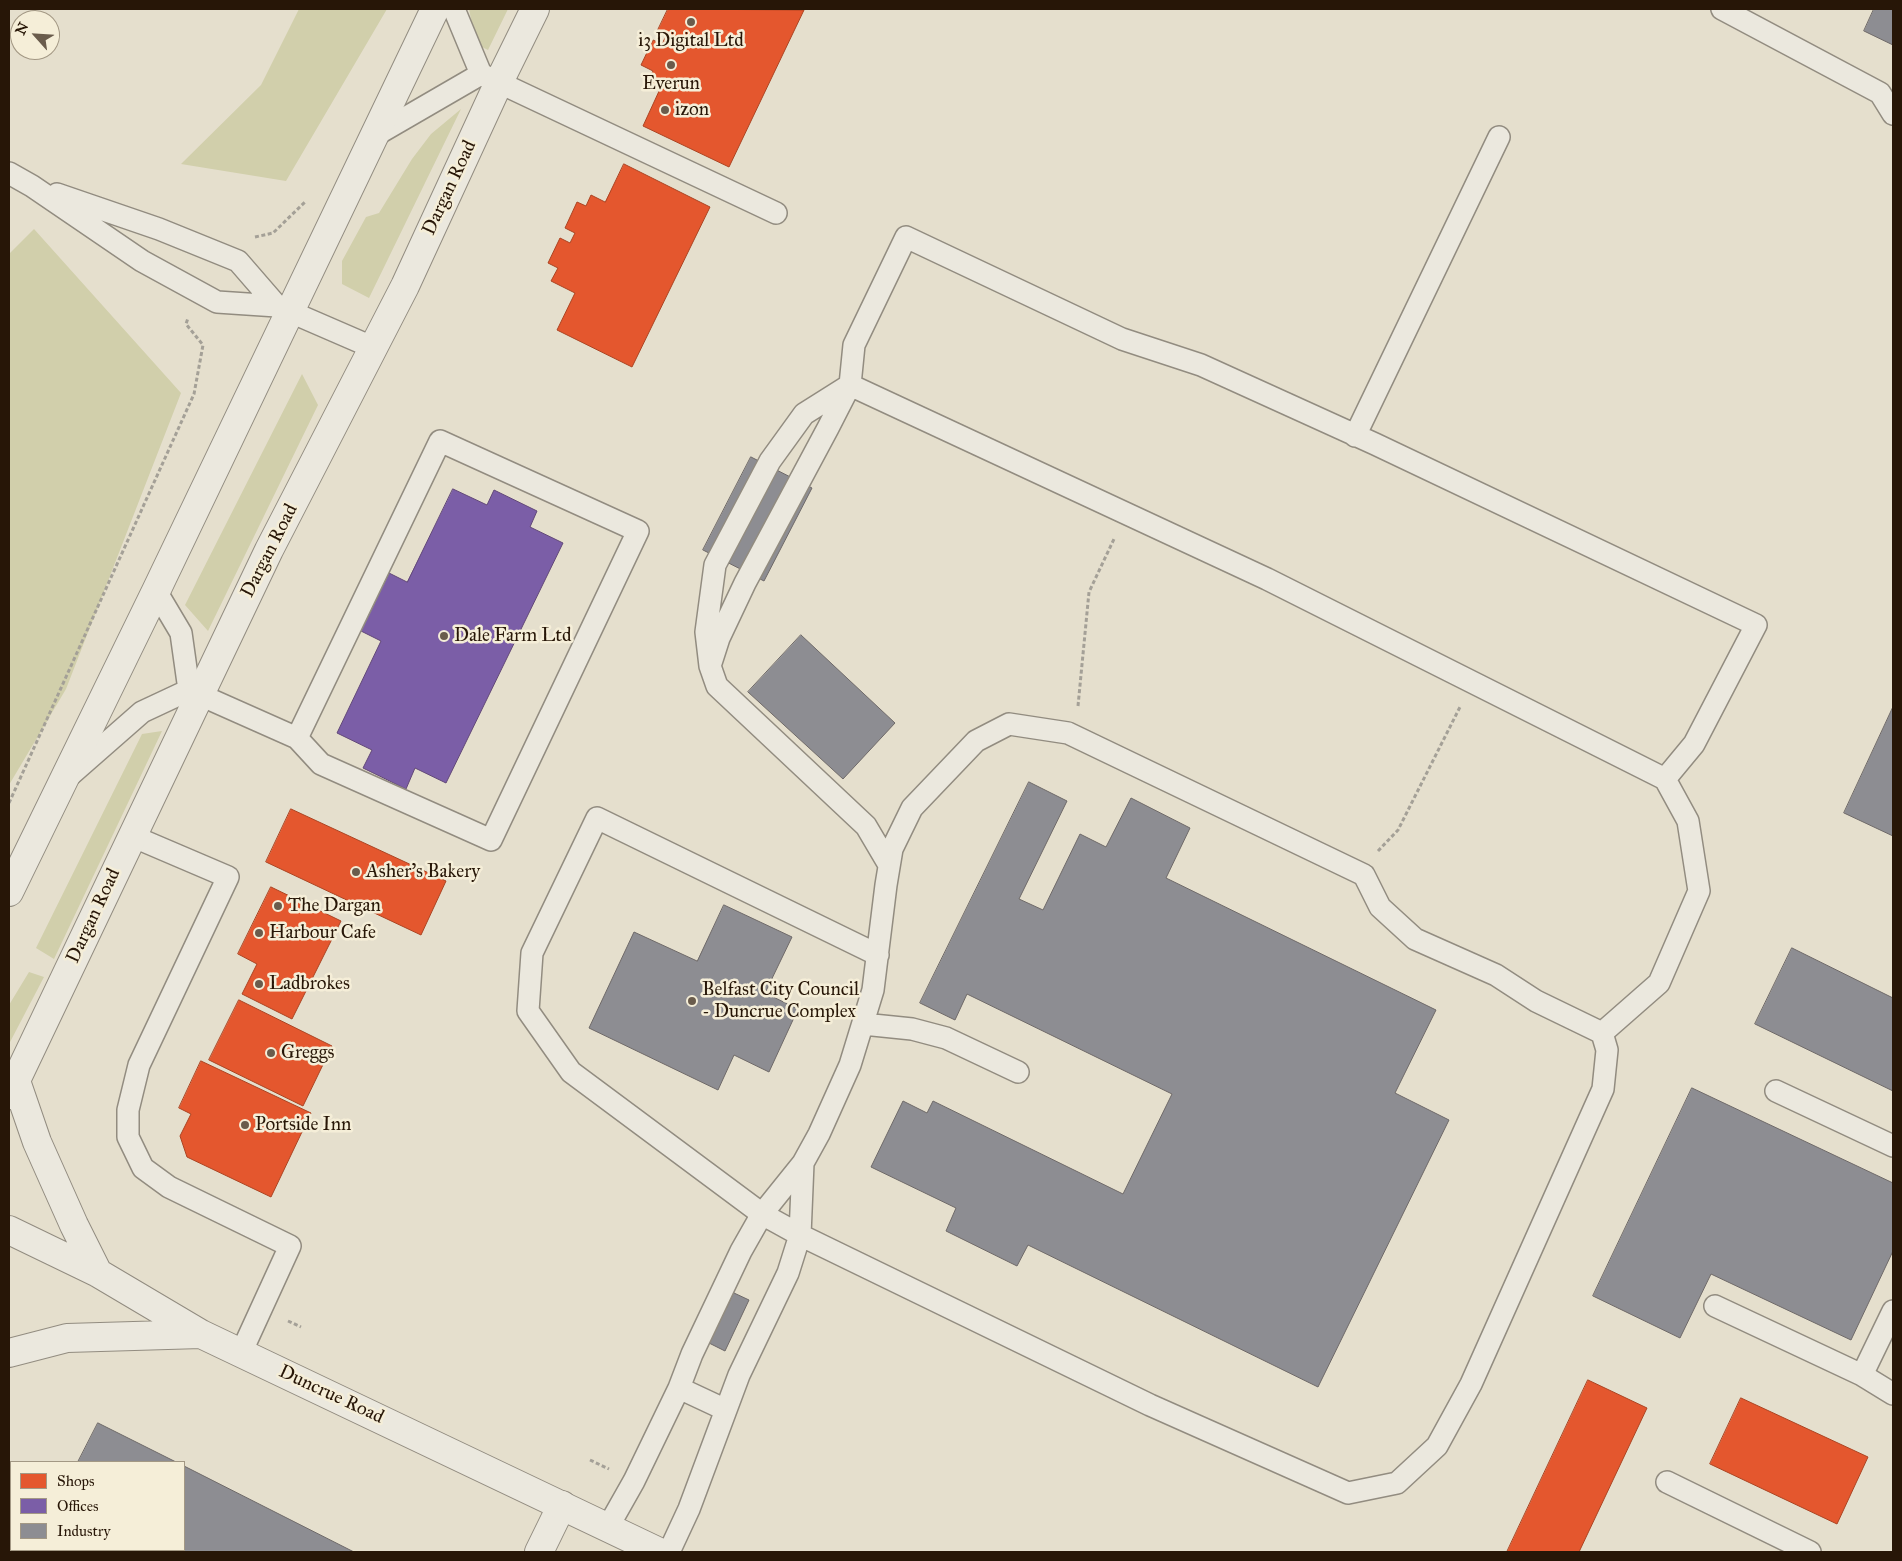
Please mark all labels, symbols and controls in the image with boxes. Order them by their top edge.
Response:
north arrow [10,10,60,60]
marker: i3 Digital Ltd [685,16,697,28]
text: N [12,20,32,38]
place label: i3 Digital Ltd [638,30,744,52]
marker: Everun [665,59,677,71]
place label: Everun [642,73,700,95]
place label: izon [675,99,709,121]
marker: izon [659,104,671,116]
street label: Dargan Road [418,137,482,239]
street label: Dargan Road [237,500,303,602]
place label: Dale Farm Ltd [454,625,572,647]
marker: Dale Farm Ltd [438,630,450,642]
place label: Asher's Bakery [366,861,480,883]
street label: Dargan Road [62,865,126,967]
marker: Asher's Bakery [350,866,362,878]
place label: The Dargan [288,895,381,917]
marker: The Dargan [272,900,284,912]
place label: Harbour Cafe [269,922,376,944]
marker: Harbour Cafe [253,927,265,939]
place label: Ladbrokes [269,973,350,995]
marker: Ladbrokes [253,978,265,990]
place label: Belfast City Council - Duncrue Complex [702,979,859,1023]
marker: Belfast City Council - Duncrue Complex [686,995,698,1007]
place label: Greggs [281,1042,334,1064]
marker: Greggs [265,1047,277,1059]
place label: Portside Inn [255,1114,351,1136]
marker: Portside Inn [239,1119,251,1131]
street label: Duncrue Road [275,1361,387,1429]
legend [10,1461,185,1551]
text: Shops [57,1472,95,1490]
text: Offices [57,1497,98,1515]
text: Industry [57,1522,111,1540]

